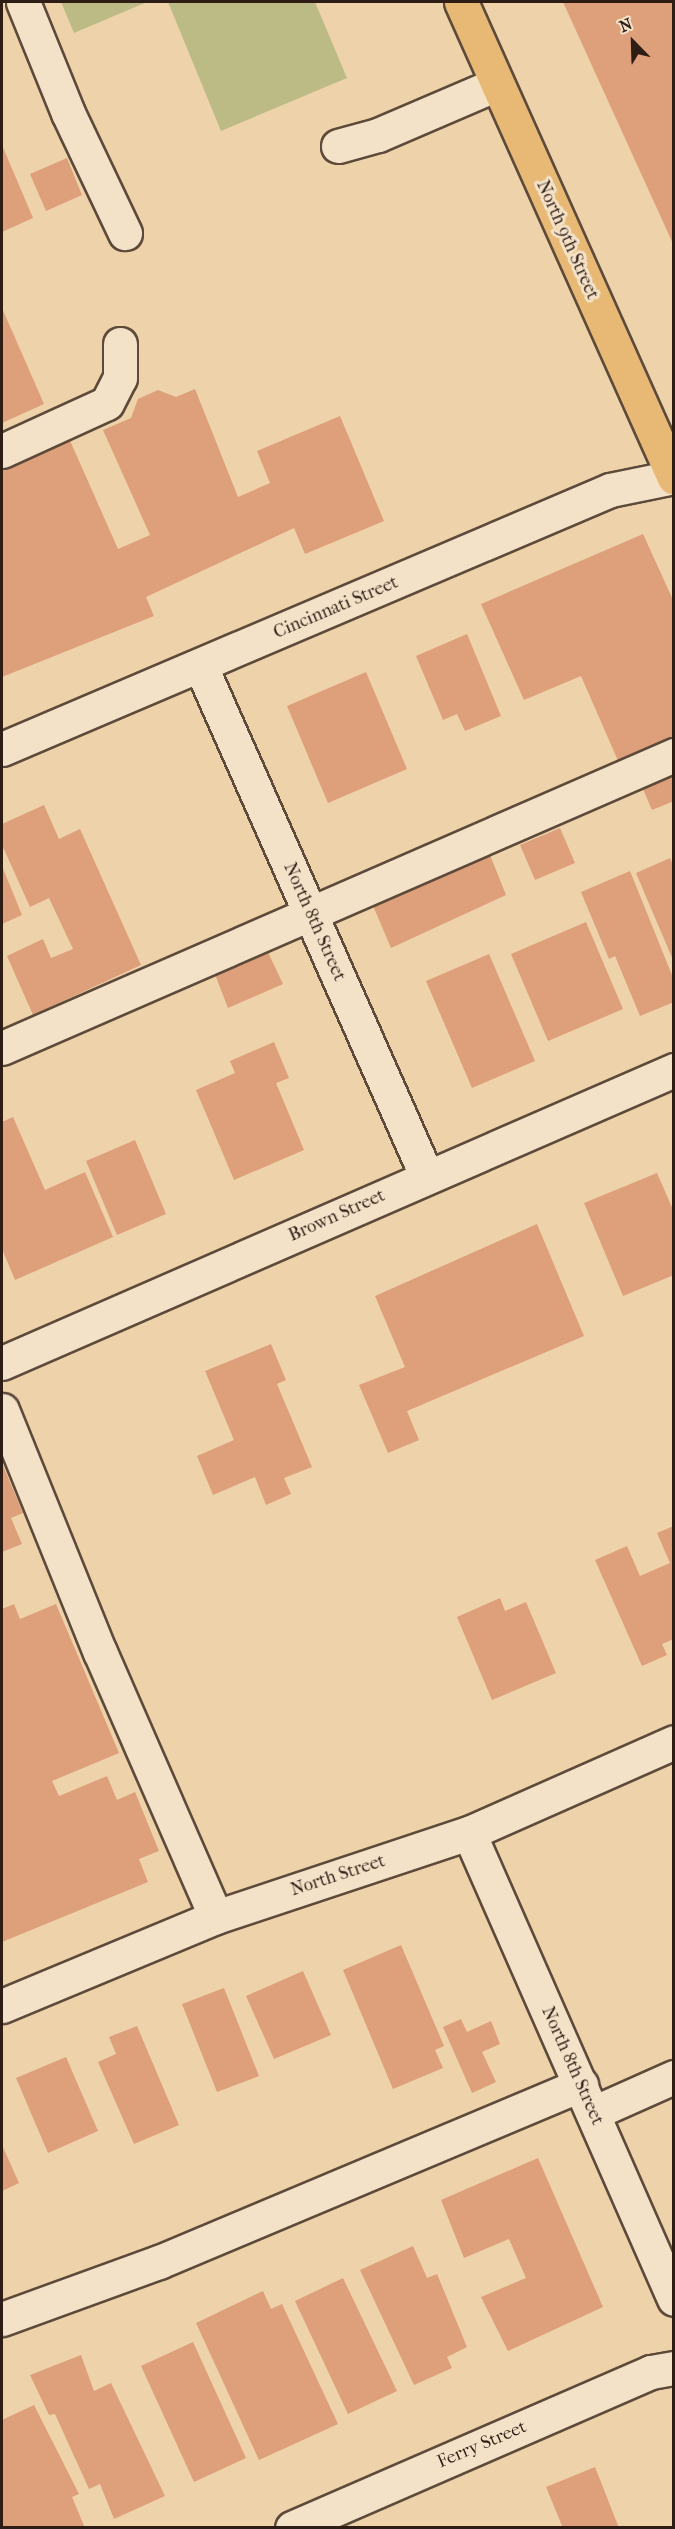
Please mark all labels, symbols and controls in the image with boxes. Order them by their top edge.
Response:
north arrow [603,12,663,72]
text: N [616,14,635,36]
street label: North 9th Street [531,177,603,303]
street label: Cincinnati Street [270,572,402,644]
street label: North 8th Street [278,859,350,985]
street label: Brown Street [285,1185,389,1247]
street label: North Street [288,1851,388,1901]
street label: North 8th Street [536,2003,608,2129]
street label: Ferry Street [434,2417,530,2473]

